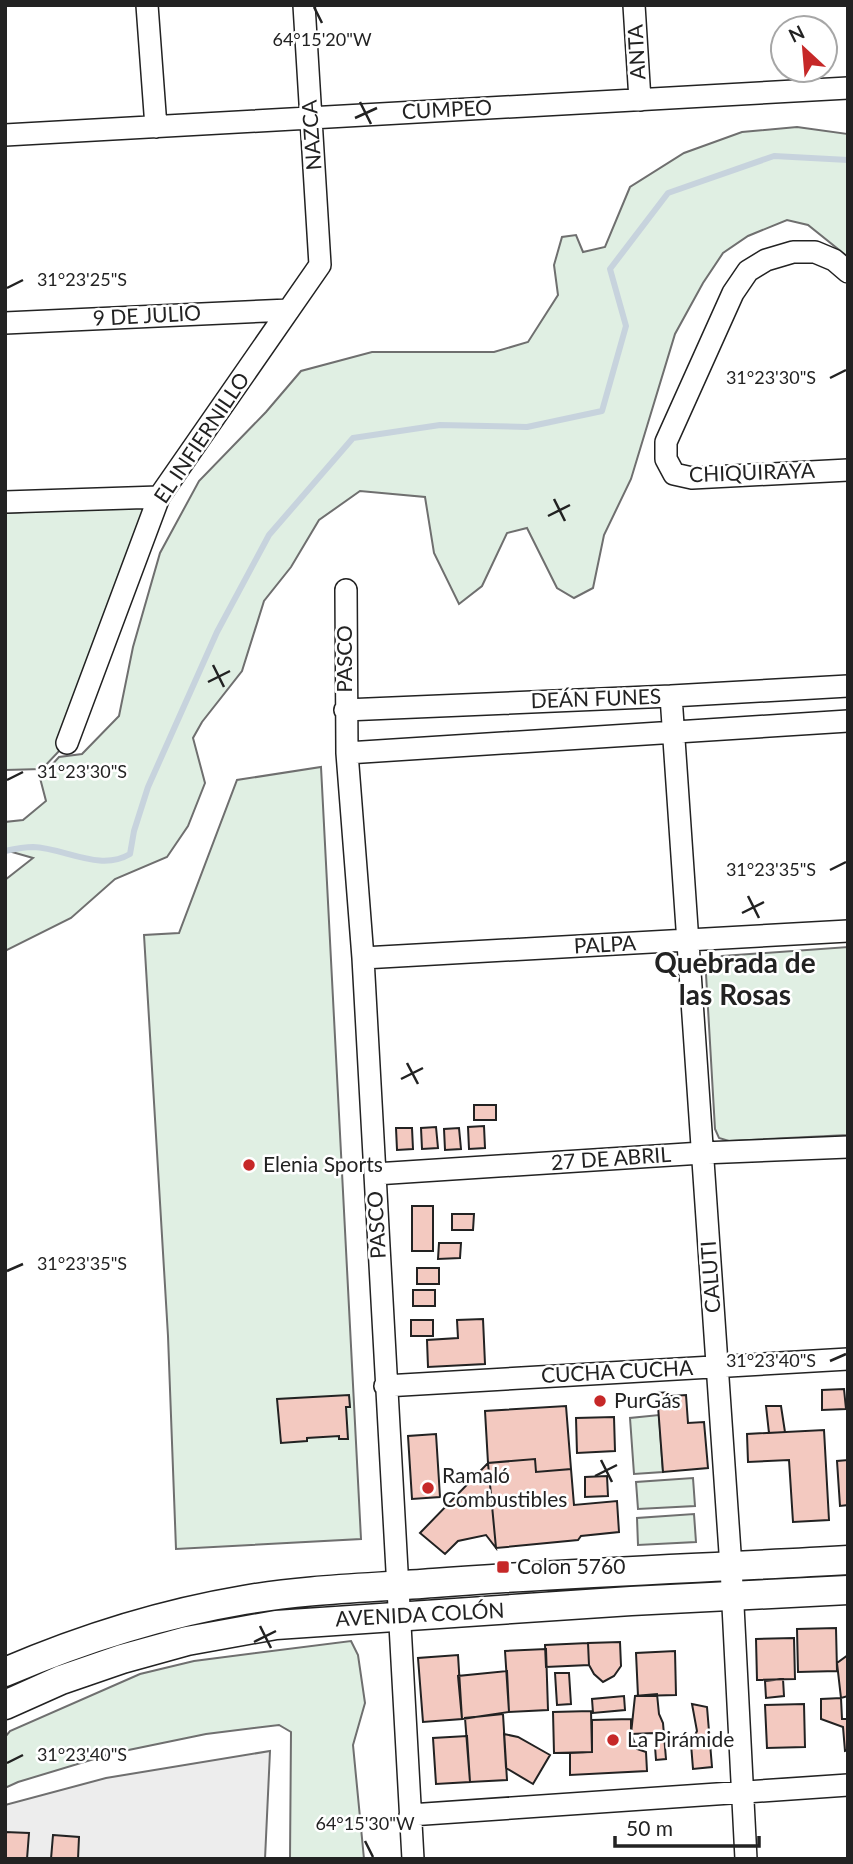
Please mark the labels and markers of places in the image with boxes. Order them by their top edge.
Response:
place label: Elenia Sports [263,1151,383,1176]
marker: Elenia Sports [241,1157,257,1173]
place label: PurGás [614,1387,681,1412]
marker: PurGás [592,1393,608,1409]
place label: Ramaló Combustibles [442,1462,567,1511]
marker: Ramaló Combustibles [420,1480,436,1496]
place label: Colon 5760 [517,1553,625,1578]
marker: Colon 5760 [495,1559,511,1575]
place label: La Pirámide [627,1726,734,1751]
marker: La Pirámide [605,1732,621,1748]

